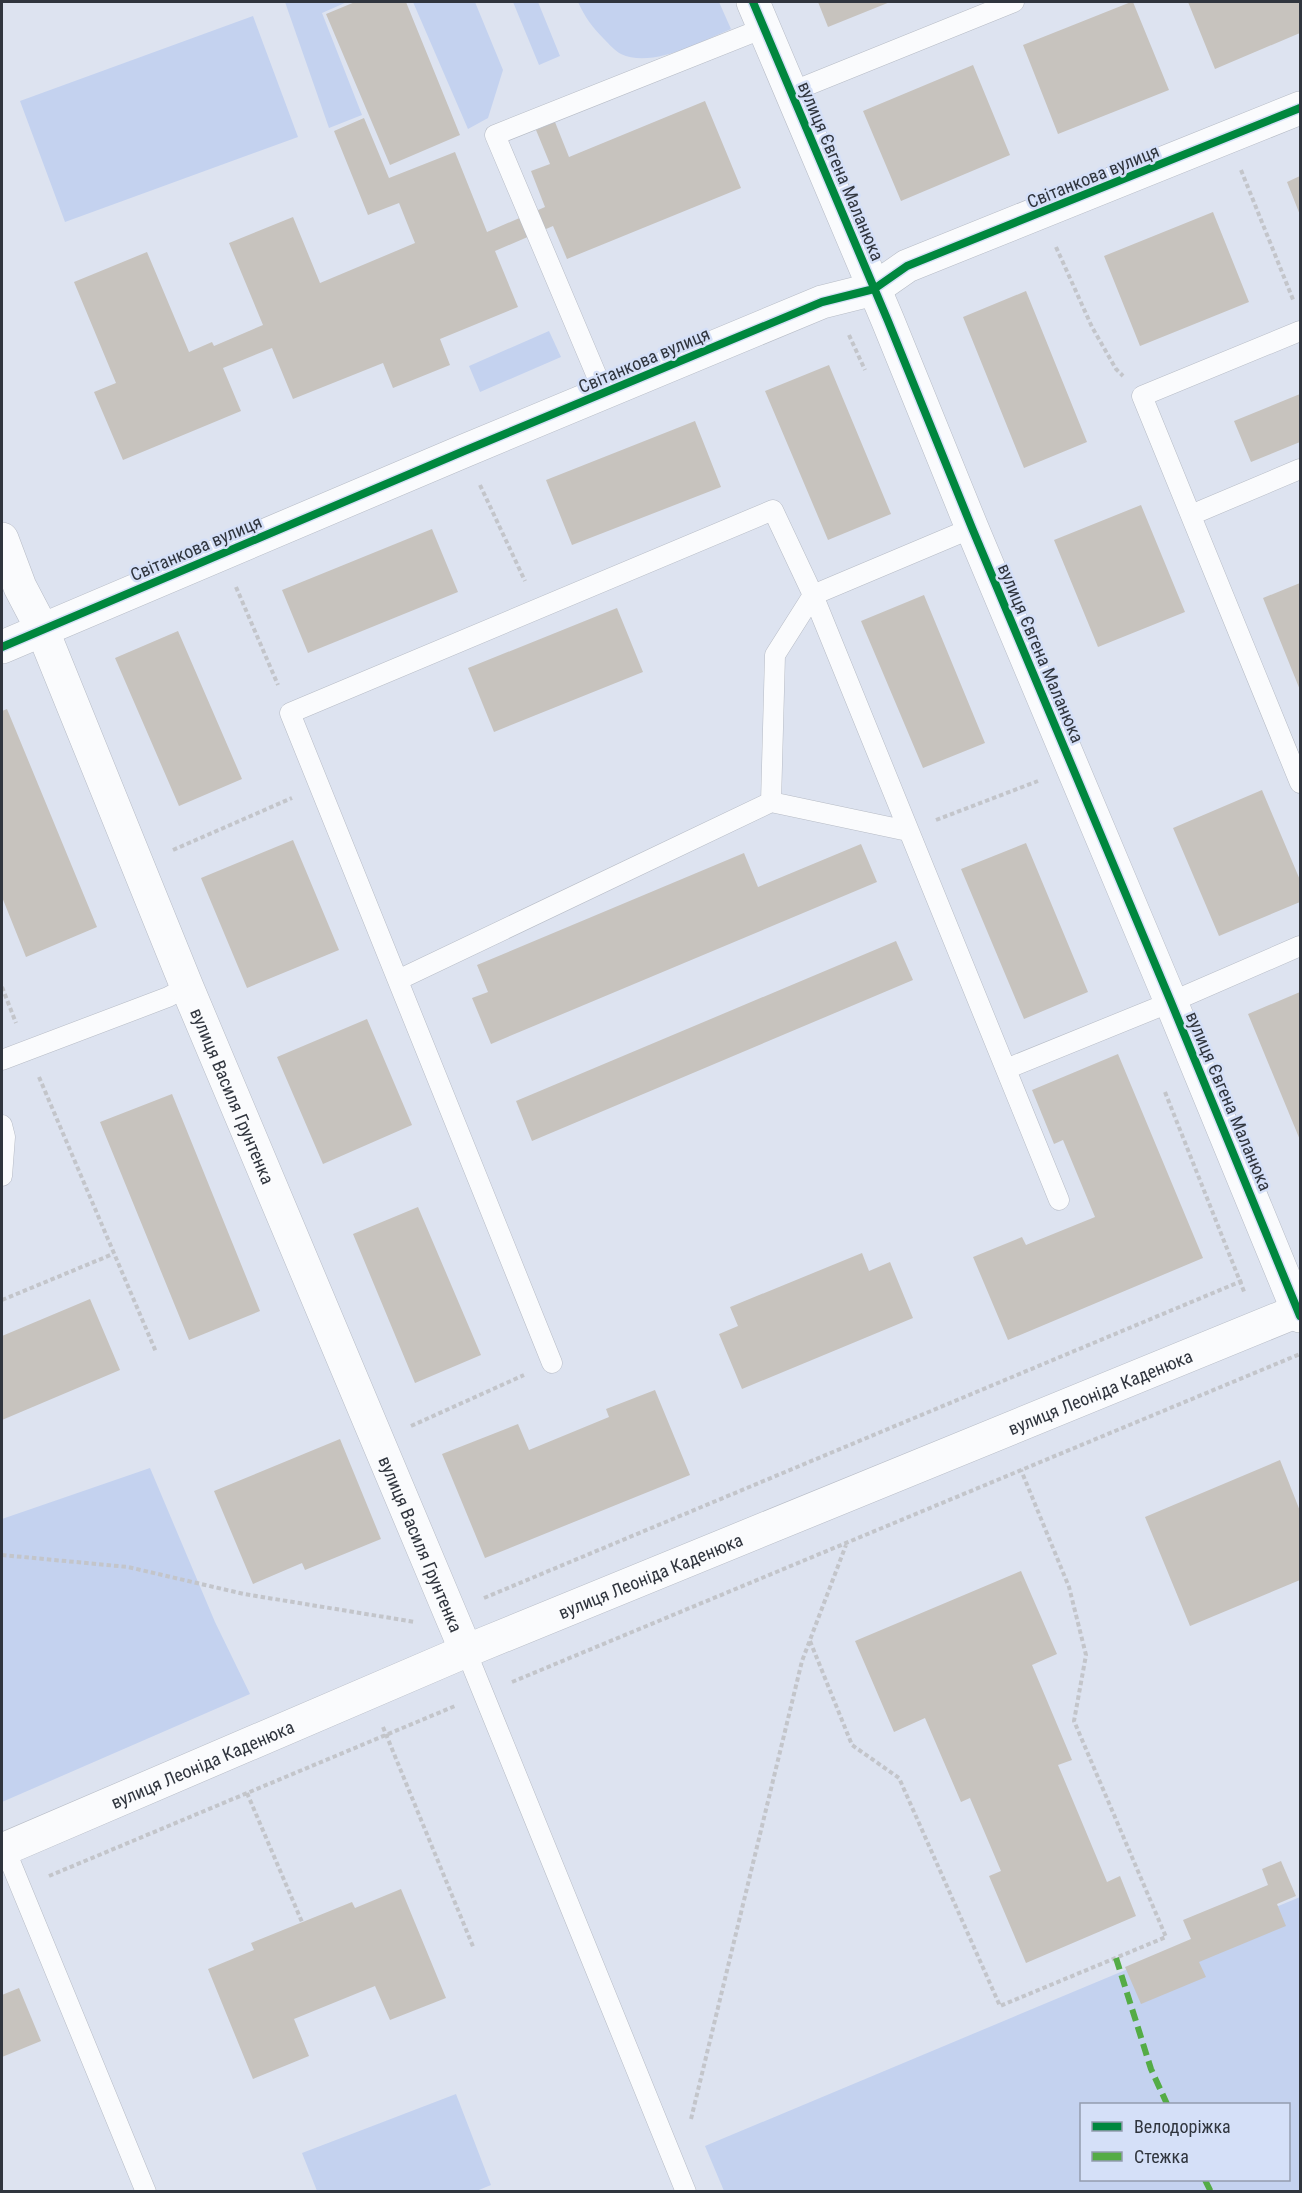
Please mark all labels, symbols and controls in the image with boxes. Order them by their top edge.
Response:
street label: вулиця Євгена Маланюка [794,78,888,264]
street label: Світанкова вулиця [1024,140,1162,212]
street label: Світанкова вулиця [575,323,713,397]
street label: Світанкова вулиця [127,511,265,585]
street label: вулиця Євгена Маланюка [994,560,1088,746]
street label: вулиця Василя Грунтенка [186,1005,279,1187]
street label: вулиця Євгена Маланюка [1182,1008,1276,1194]
street label: вулиця Леоніда Каденюка [1005,1345,1195,1439]
street label: вулиця Василя Грунтенка [375,1453,467,1635]
street label: вулиця Леоніда Каденюка [555,1529,746,1623]
street label: вулиця Леоніда Каденюка [108,1716,297,1813]
legend [1080,2103,1290,2181]
text: Велодоріжка [1134,2116,1231,2137]
text: Стежка [1134,2146,1189,2167]

